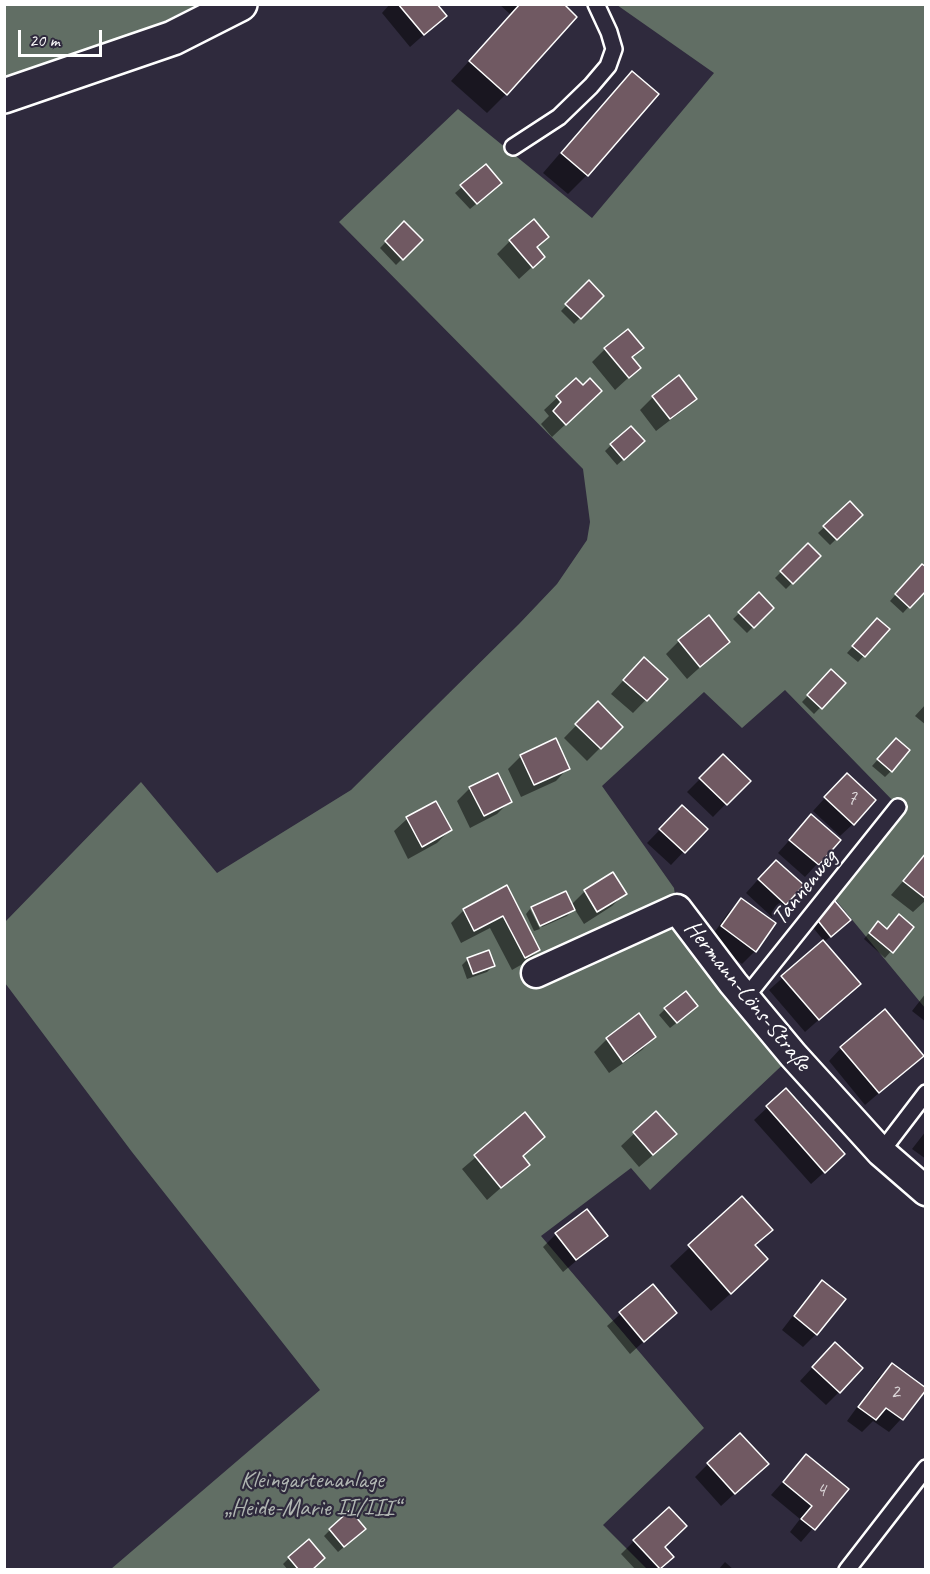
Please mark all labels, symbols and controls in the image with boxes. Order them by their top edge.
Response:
scale bar [21,18,105,56]
text: 20 m [29,29,60,51]
house number: 7 [847,785,857,811]
street label: Tannenweg [766,845,844,931]
street label: Hermann-Löns-Straße [677,915,817,1077]
house number: 2 [890,1379,900,1405]
park label: Kleingartenanlage „Heide-Marie II/III“ [224,1467,400,1523]
house number: 4 [816,1477,826,1503]

